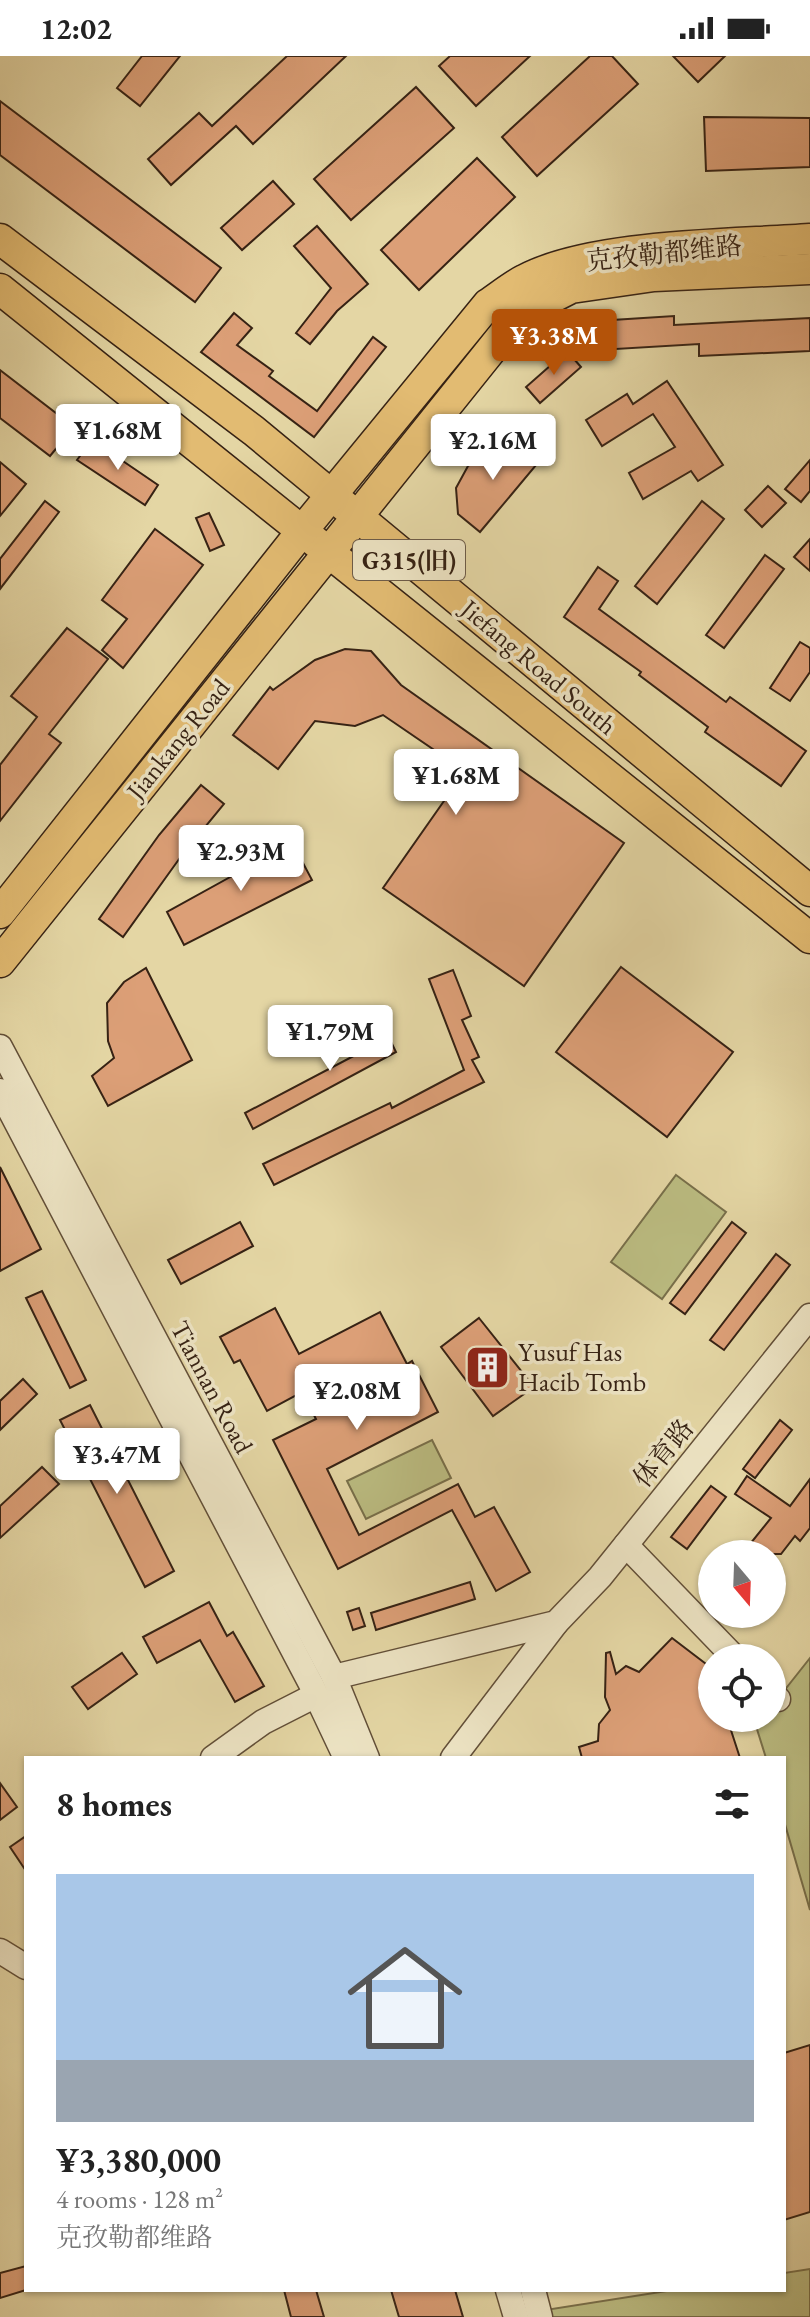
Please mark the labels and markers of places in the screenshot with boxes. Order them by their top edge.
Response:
pin: ¥3.38M [489,309,619,377]
pin: ¥1.68M [53,404,183,472]
pin: ¥2.16M [428,414,558,482]
pin: ¥1.68M [391,749,521,817]
pin: ¥2.93M [176,825,306,893]
pin: ¥1.79M [265,1005,395,1073]
place label: Yusuf Has Hacib Tomb [518,1335,646,1399]
building icon: Yusuf Has Hacib Tomb [463,1343,511,1391]
pin: ¥2.08M [292,1364,422,1432]
pin: ¥3.47M [52,1428,182,1496]

